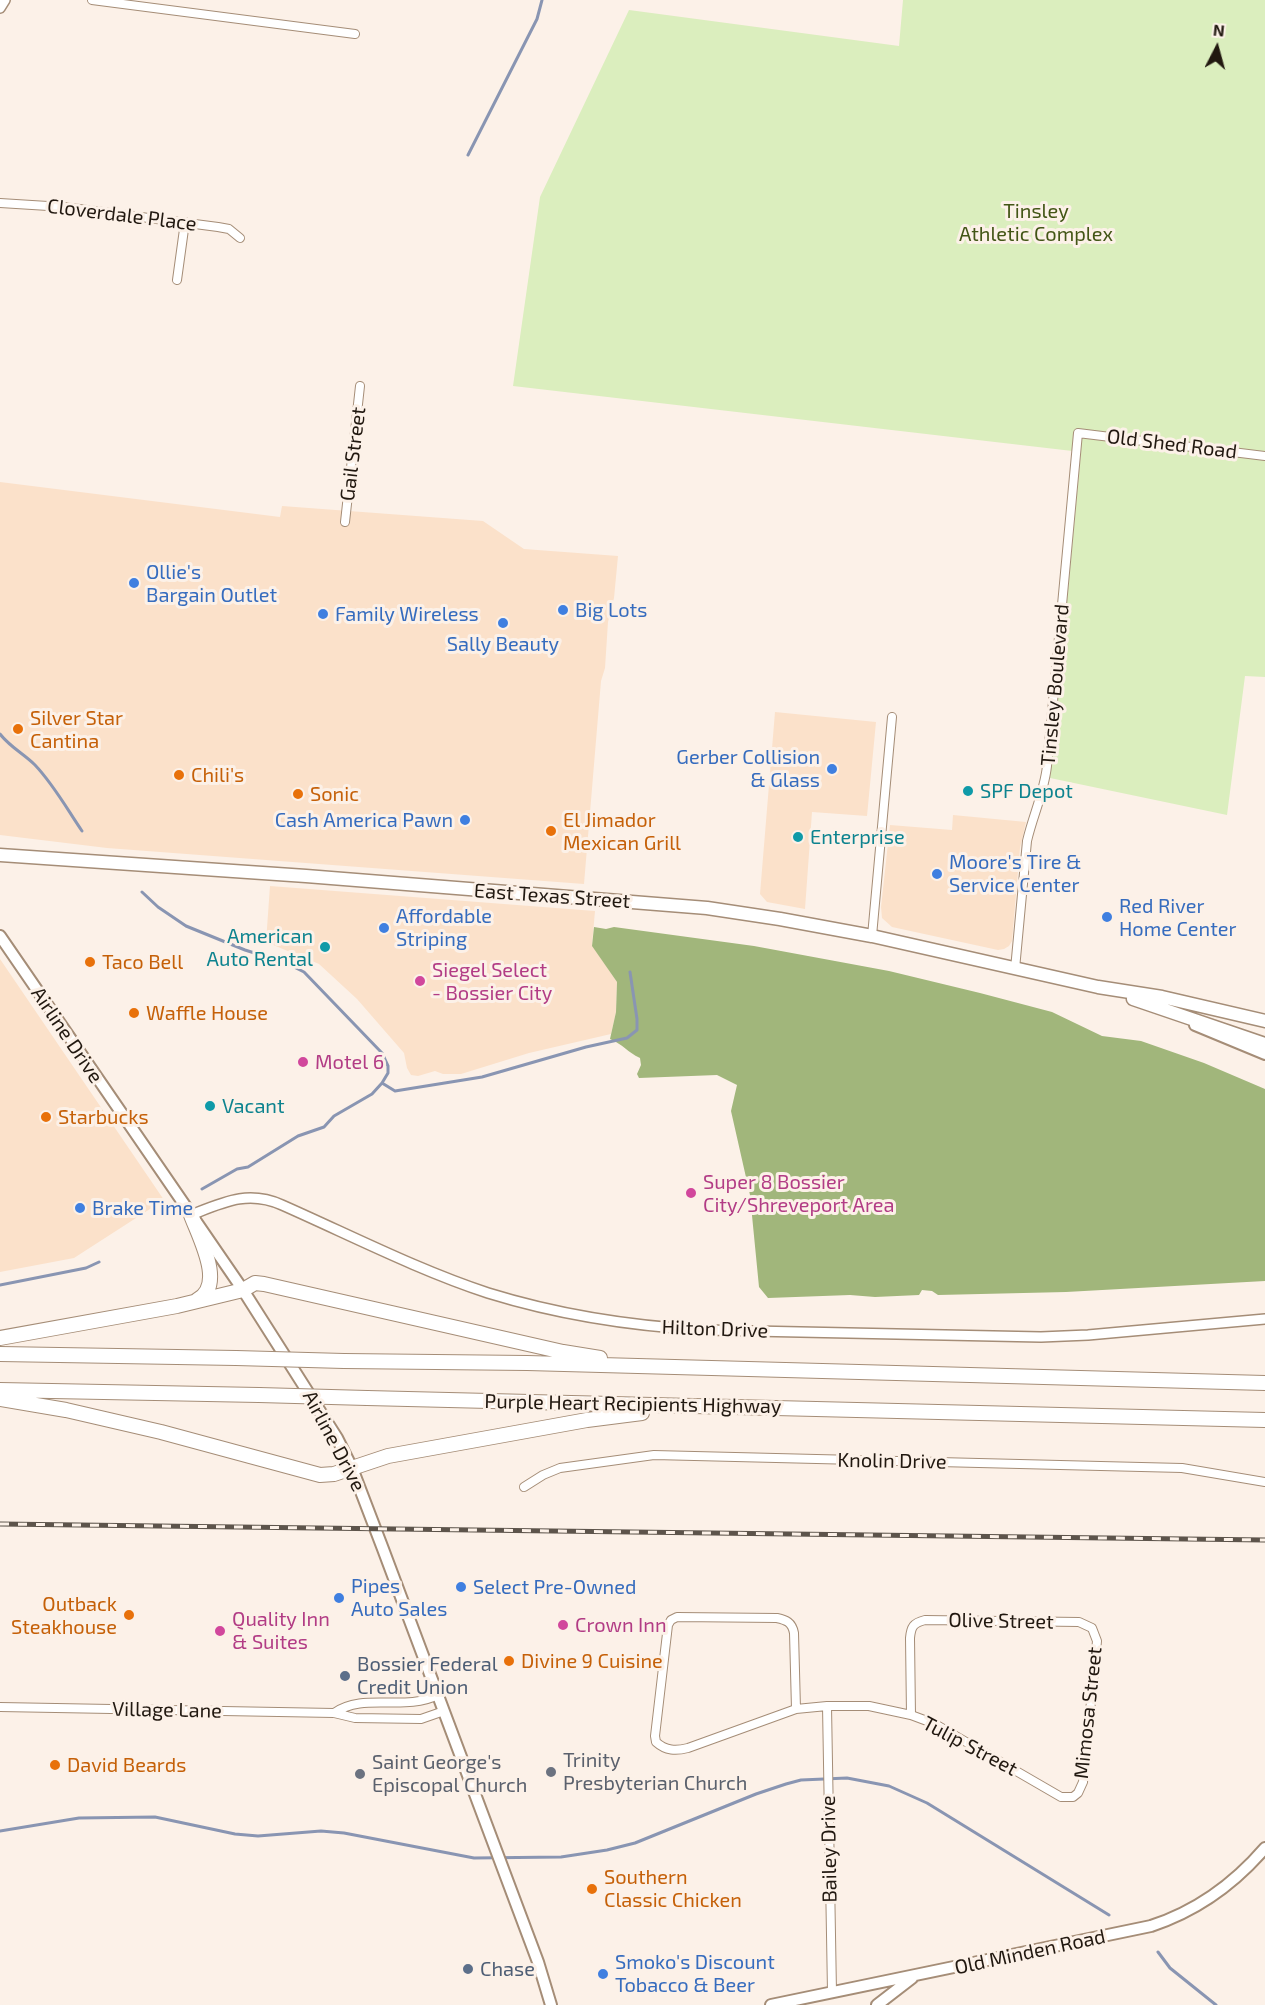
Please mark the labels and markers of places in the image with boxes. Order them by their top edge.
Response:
place label: Ollie's Bargain Outlet [146,560,277,607]
marker: Ollie's Bargain Outlet [127,576,141,590]
place label: Big Lots [575,598,647,622]
place label: Family Wireless [335,602,479,626]
marker: Big Lots [556,603,570,617]
marker: Family Wireless [316,607,330,621]
marker: Sally Beauty [496,616,510,630]
place label: Sally Beauty [447,632,559,656]
place label: Silver Star Cantina [30,706,123,753]
marker: Silver Star Cantina [11,722,25,736]
place label: Gerber Collision & Glass [676,745,820,792]
marker: Gerber Collision & Glass [825,762,839,776]
place label: Chili's [191,763,244,787]
marker: Chili's [172,768,186,782]
place label: SPF Depot [980,779,1073,803]
place label: Sonic [310,782,359,806]
marker: SPF Depot [961,784,975,798]
marker: Sonic [291,787,305,801]
place label: Cash America Pawn [275,808,453,832]
place label: El Jimador Mexican Grill [563,808,681,855]
marker: Cash America Pawn [458,813,472,827]
marker: El Jimador Mexican Grill [544,824,558,838]
place label: Enterprise [810,825,905,849]
marker: Enterprise [791,830,805,844]
place label: Moore's Tire & Service Center [949,850,1081,897]
marker: Moore's Tire & Service Center [930,867,944,881]
place label: Red River Home Center [1119,894,1237,941]
place label: Affordable Striping [396,904,492,951]
marker: Red River Home Center [1100,910,1114,924]
marker: Affordable Striping [377,921,391,935]
place label: American Auto Rental [207,924,313,971]
marker: American Auto Rental [318,940,332,954]
place label: Taco Bell [102,950,183,974]
marker: Taco Bell [83,955,97,969]
place label: Siegel Select - Bossier City [432,958,552,1005]
marker: Siegel Select - Bossier City [413,974,427,988]
place label: Waffle House [146,1001,268,1025]
marker: Waffle House [127,1006,141,1020]
place label: Motel 6 [315,1050,384,1074]
marker: Motel 6 [296,1055,310,1069]
place label: Vacant [222,1094,285,1118]
marker: Vacant [203,1099,217,1113]
place label: Starbucks [58,1105,149,1129]
marker: Starbucks [39,1110,53,1124]
place label: Super 8 Bossier City/Shreveport Area [703,1170,894,1217]
marker: Super 8 Bossier City/Shreveport Area [684,1186,698,1200]
place label: Brake Time [92,1196,193,1220]
marker: Brake Time [73,1201,87,1215]
place label: Pipes Auto Sales [351,1574,447,1621]
place label: Select Pre-Owned [473,1575,636,1599]
marker: Select Pre-Owned [454,1580,468,1594]
marker: Pipes Auto Sales [332,1591,346,1605]
place label: Outback Steakhouse [11,1592,117,1639]
place label: Quality Inn & Suites [232,1607,330,1654]
marker: Outback Steakhouse [122,1608,136,1622]
place label: Crown Inn [575,1613,666,1637]
marker: Crown Inn [556,1618,570,1632]
marker: Quality Inn & Suites [213,1624,227,1638]
place label: Divine 9 Cuisine [521,1649,663,1673]
place label: Bossier Federal Credit Union [357,1652,498,1699]
marker: Divine 9 Cuisine [502,1654,516,1668]
marker: Bossier Federal Credit Union [338,1669,352,1683]
place label: Trinity Presbyterian Church [563,1748,747,1795]
place label: Saint George's Episcopal Church [372,1750,527,1797]
place label: David Beards [67,1753,186,1777]
marker: David Beards [48,1758,62,1772]
marker: Trinity Presbyterian Church [544,1765,558,1779]
marker: Saint George's Episcopal Church [353,1767,367,1781]
place label: Southern Classic Chicken [604,1865,742,1912]
marker: Southern Classic Chicken [585,1882,599,1896]
place label: Smoko's Discount Tobacco & Beer [615,1950,775,1997]
place label: Chase [480,1957,535,1981]
marker: Chase [461,1962,475,1976]
marker: Smoko's Discount Tobacco & Beer [596,1967,610,1981]

